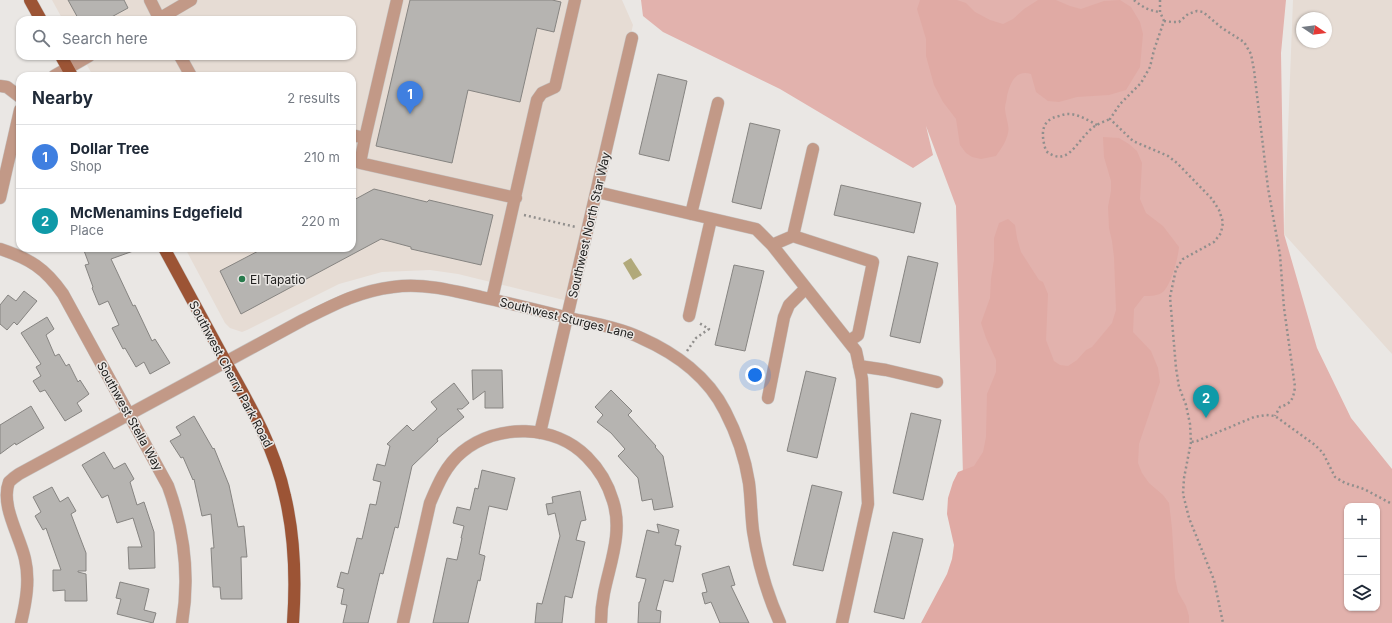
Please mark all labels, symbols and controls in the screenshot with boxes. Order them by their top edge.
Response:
north arrow [1296,12,1332,48]
search box [16,16,356,60]
icon: search [30,27,52,49]
text: Search here [62,29,148,48]
pin: 1 [397,81,423,114]
text: Nearby [32,88,93,108]
text: 2 results [287,90,340,106]
text: Dollar Tree [70,139,149,158]
text: 1 [42,149,48,165]
text: 210 m [304,149,340,165]
street label: Southwest North Star Way [565,150,613,299]
text: Shop [70,158,102,174]
text: McMenamins Edgefield [70,203,242,222]
text: 2 [41,213,49,229]
text: 220 m [301,213,340,229]
text: Place [70,222,104,238]
place label: El Tapatio [250,272,305,287]
marker: El Tapatio [237,274,247,284]
street label: Southwest Sturges Lane [498,294,636,342]
street label: Southwest Cherry Park Road [186,298,276,450]
street label: Southwest Stella Way [94,359,166,473]
your location [745,365,765,385]
pin: 2 [1193,385,1219,418]
map controls [1344,503,1380,611]
button: + [1344,503,1380,539]
button: − [1344,539,1380,575]
button: layers [1344,575,1380,611]

